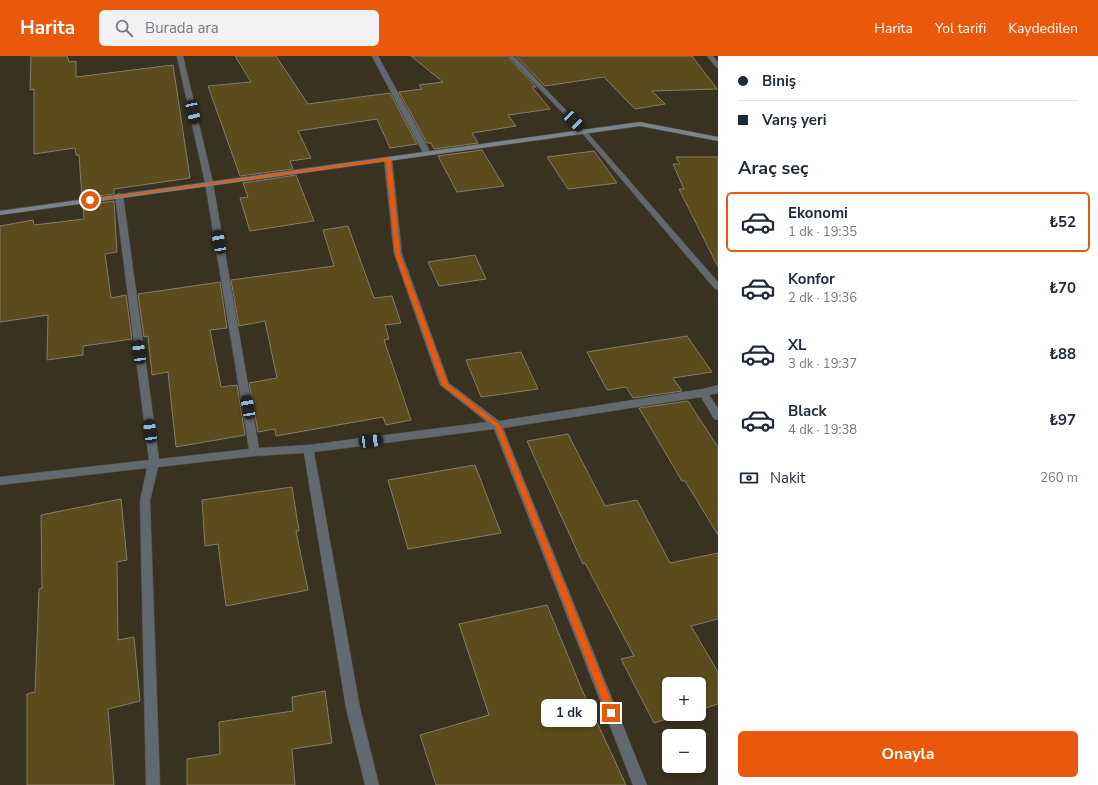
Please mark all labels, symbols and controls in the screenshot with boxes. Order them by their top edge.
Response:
search box [99,10,379,46]
text: Harita [20,15,75,41]
icon: search [113,17,135,39]
text: Burada ara [145,18,219,38]
text: Harita [874,19,913,38]
text: Yol tarifi [935,19,986,38]
text: Kaydedilen [1008,19,1078,38]
text: Biniş [762,71,796,91]
car [184,99,202,125]
car [561,108,587,134]
text: Varış yeri [762,110,827,130]
text: Araç seç [738,156,809,180]
route start [81,191,99,209]
text: Ekonomi [788,203,848,223]
icon: car [740,204,776,240]
text: ₺52 [1049,212,1076,232]
text: 1 dk · 19:35 [788,223,857,241]
car [211,229,227,255]
text: Konfor [788,269,835,289]
icon: car [740,270,776,306]
text: ₺70 [1049,278,1076,298]
text: 2 dk · 19:36 [788,289,857,307]
text: XL [788,335,807,355]
icon: car [740,336,776,372]
car [132,339,146,365]
text: ₺88 [1049,344,1076,364]
text: 3 dk · 19:37 [788,355,857,373]
car [240,394,256,420]
text: Black [788,401,826,421]
icon: car [740,402,776,438]
text: ₺97 [1049,410,1076,430]
car [143,418,157,444]
text: 4 dk · 19:38 [788,421,857,439]
car [358,434,384,448]
icon: cash [738,467,760,489]
text: Nakit [770,468,805,488]
text: 260 m [1040,469,1078,487]
map controls [662,677,706,773]
button: + [662,677,706,721]
callout: 1 dk [541,699,597,727]
text: 1 dk [556,704,582,722]
route end [602,704,620,722]
button: − [662,729,706,773]
button: Onayla [738,731,1078,777]

